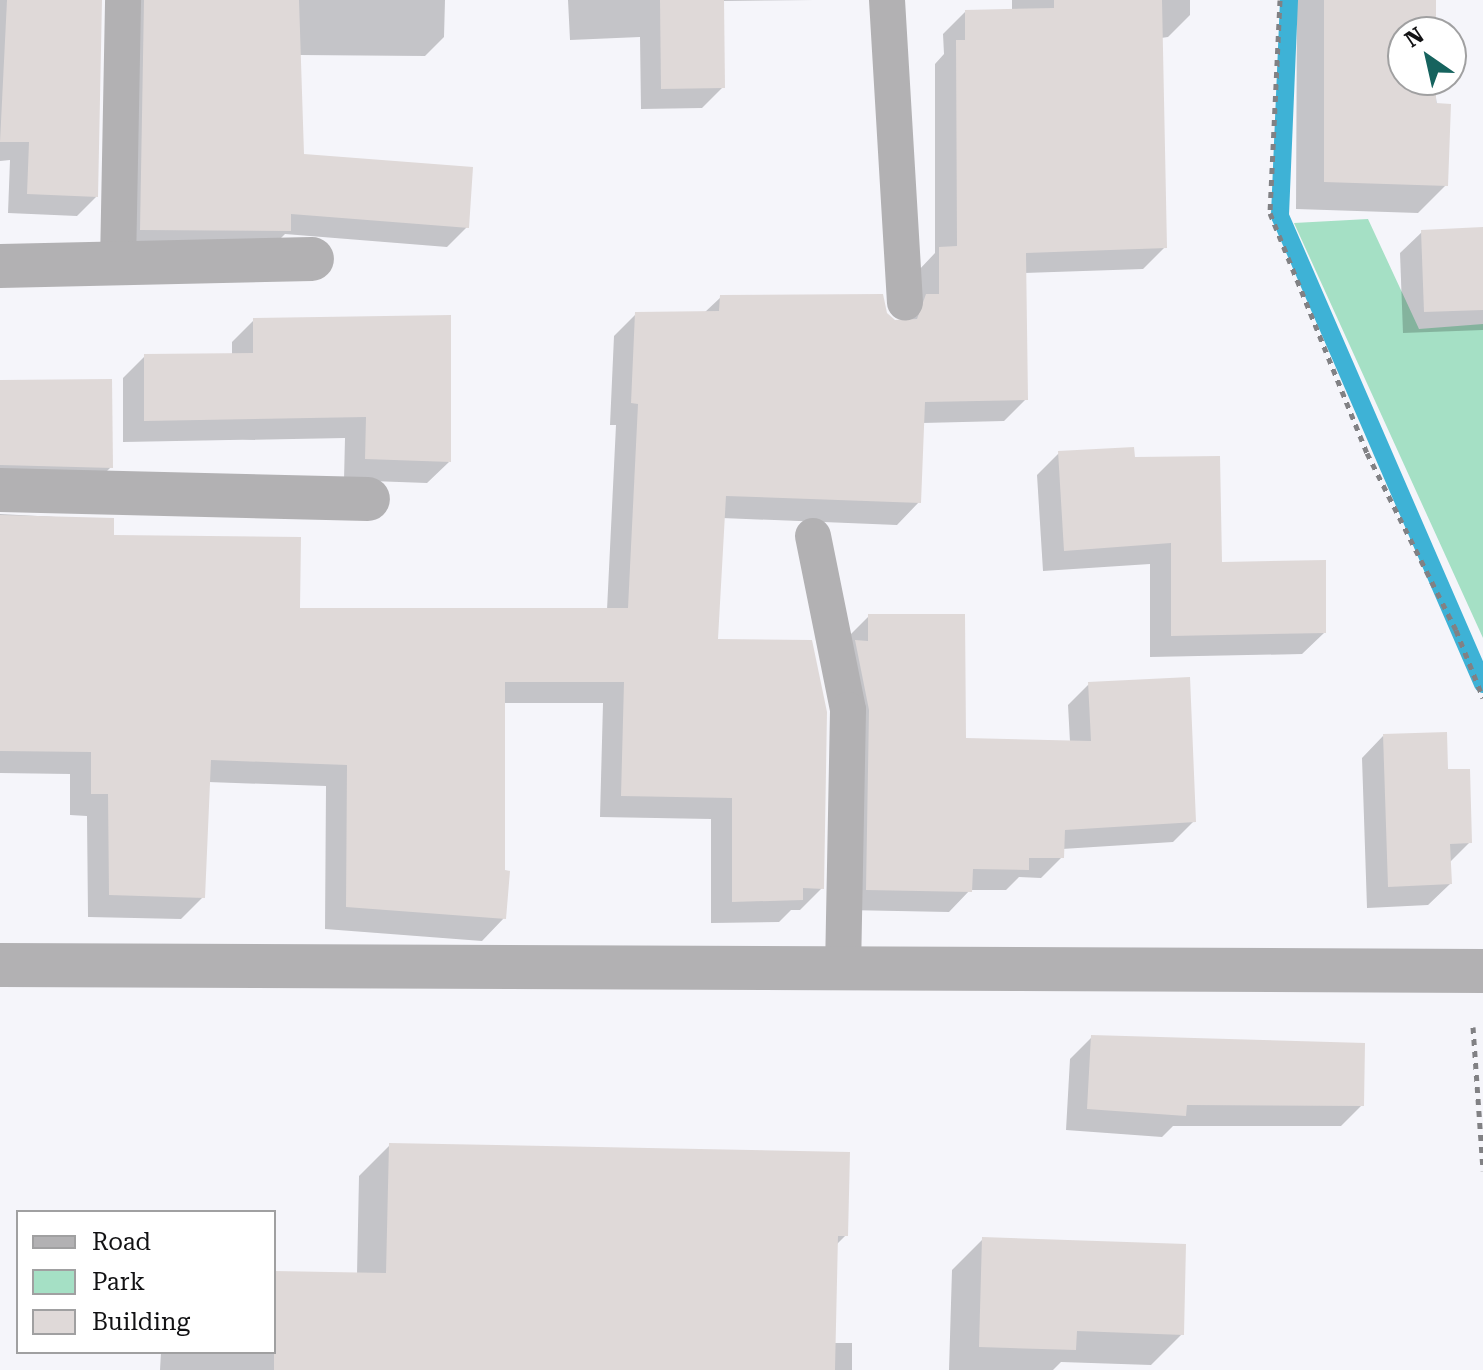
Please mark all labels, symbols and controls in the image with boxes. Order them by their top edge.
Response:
north arrow [1387,16,1467,96]
text: N [1400,22,1428,52]
legend [16,1210,276,1354]
text: Road [92,1228,151,1256]
text: Park [92,1268,145,1296]
text: Building [92,1308,190,1336]

